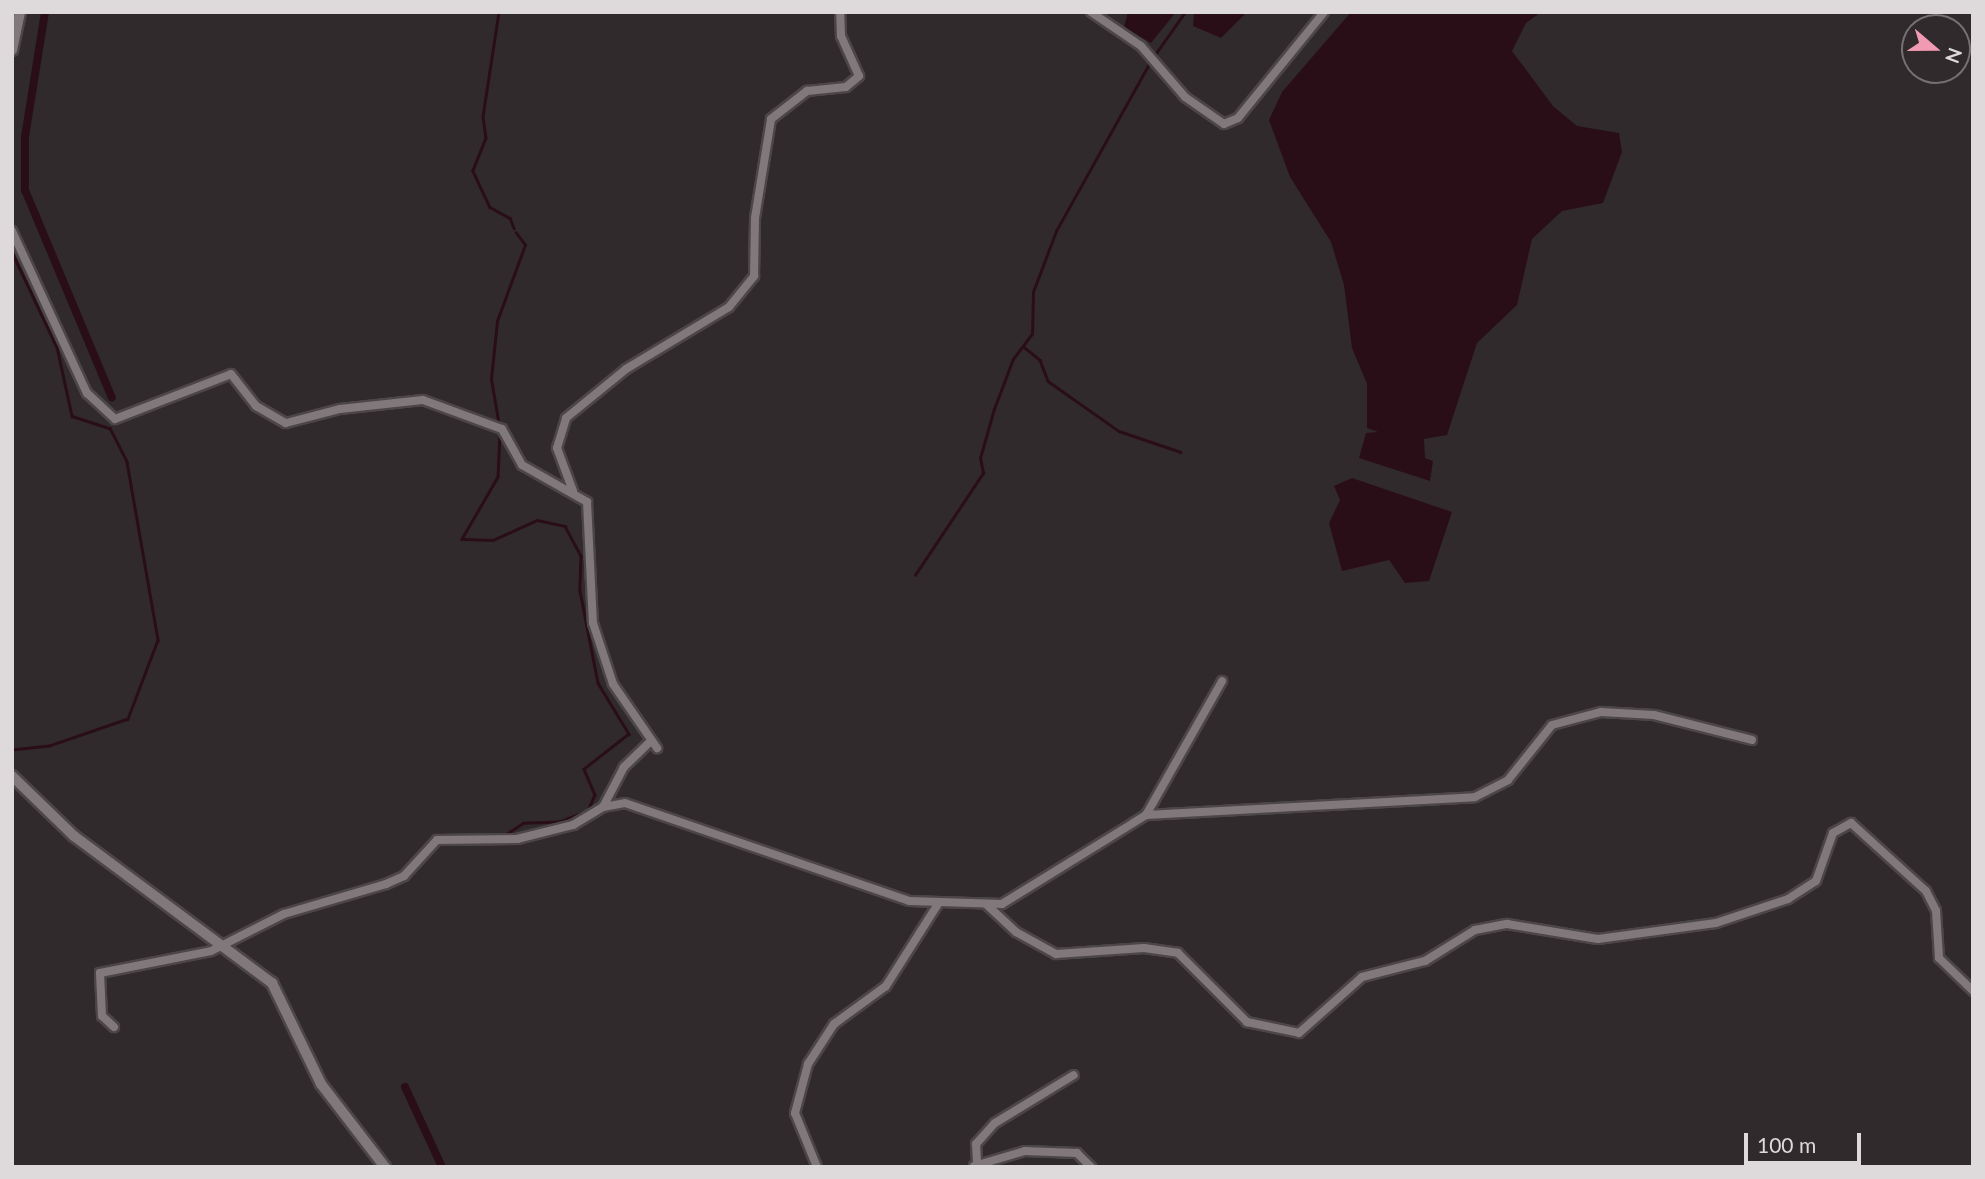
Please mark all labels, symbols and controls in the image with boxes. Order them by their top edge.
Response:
north arrow [1901,14,1971,84]
text: N [1941,45,1968,66]
scale bar [1747,1120,1864,1164]
text: 100 m [1757,1132,1816,1157]

